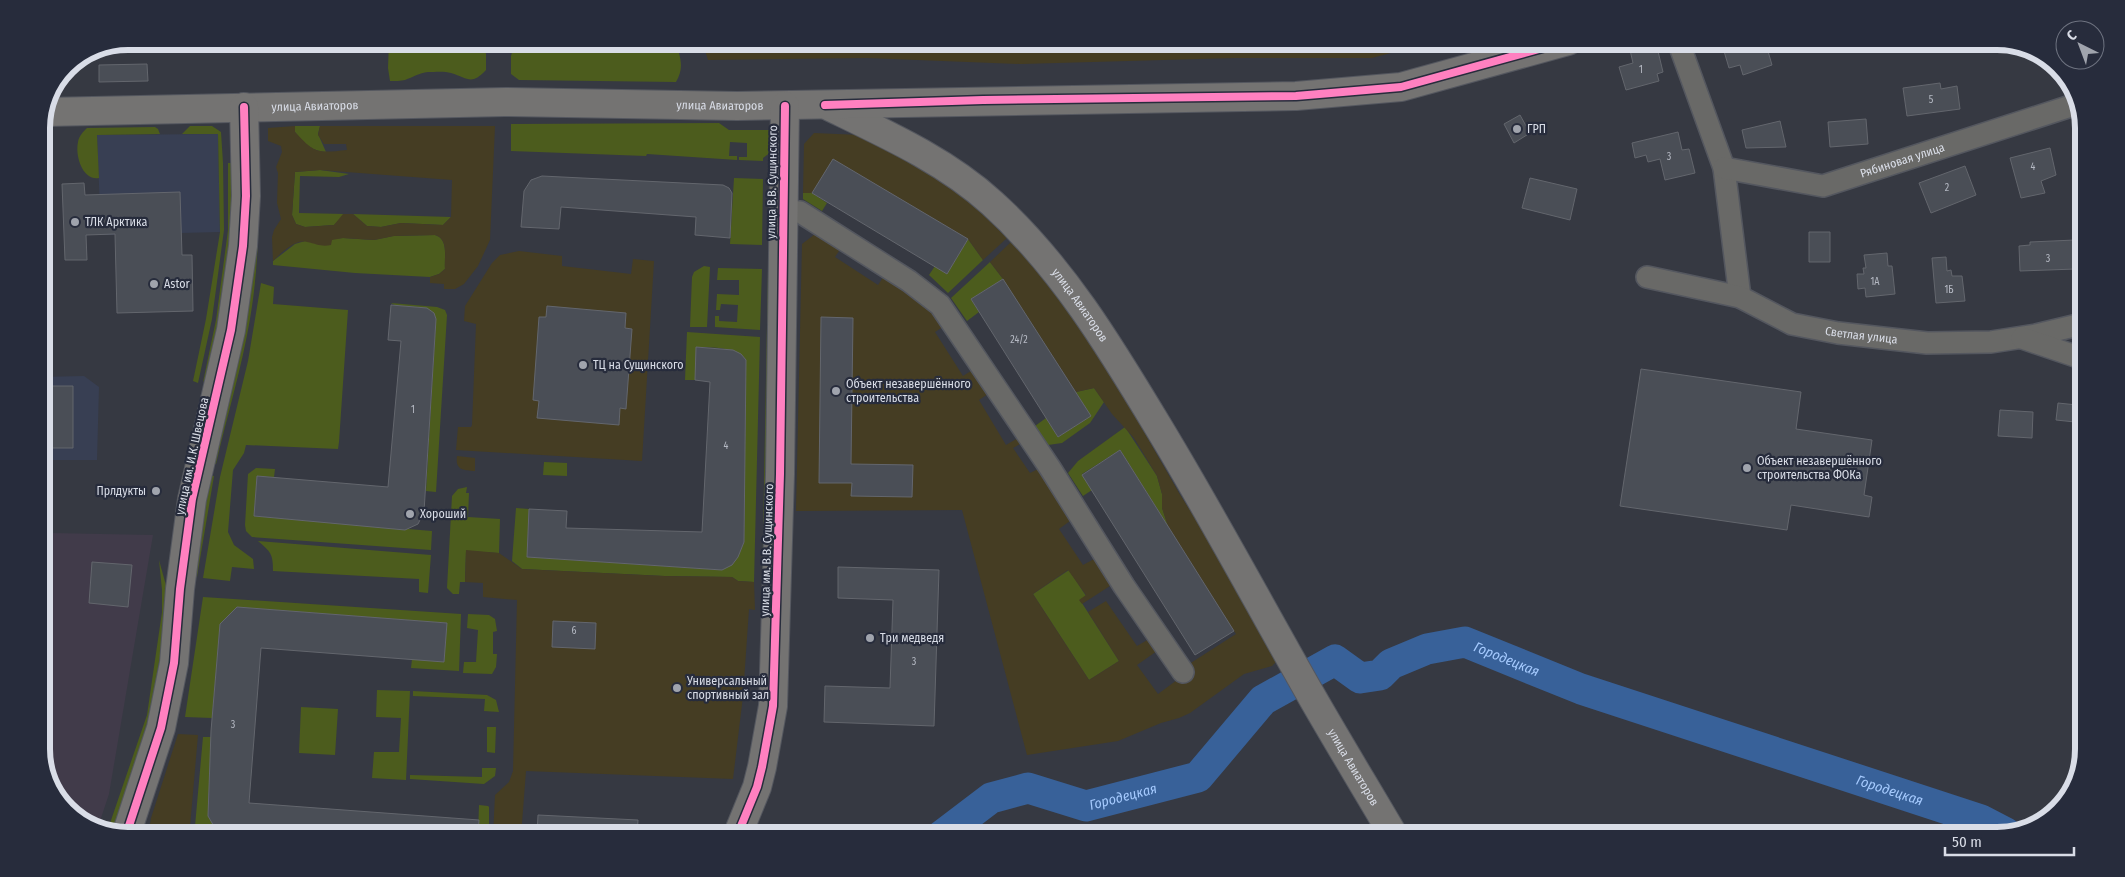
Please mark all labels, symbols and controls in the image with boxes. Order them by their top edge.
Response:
north arrow [2055,20,2105,70]
text: С [2063,26,2081,44]
house number: 1 [1639,64,1643,76]
house number: 5 [1929,94,1934,106]
street label: улица Авиаторов [271,98,359,114]
street label: улица Авиаторов [676,98,763,113]
place label: ГРП [1527,122,1546,136]
marker: ГРП [1511,123,1523,135]
street label: улица В.В. Сущинского [764,125,780,239]
street label: Рябиновая улица [1858,140,1946,181]
house number: 3 [1667,151,1672,163]
house number: 4 [2031,161,2036,173]
house number: 2 [1945,182,1950,194]
place label: ТЛК Арктика [85,215,147,229]
marker: ТЛК Арктика [69,216,81,228]
house number: 3 [2046,253,2051,265]
street label: улица Авиаторов [1049,266,1111,344]
house number: 1А [1870,276,1880,288]
place label: Astor [164,277,190,291]
marker: Astor [148,278,160,290]
house number: 1Б [1944,284,1954,296]
street label: Светлая улица [1824,324,1898,347]
house number: 24/2 [1010,334,1028,346]
place label: ТЦ на Сущинского [593,358,684,372]
marker: ТЦ на Сущинского [577,359,589,371]
place label: Объект незавершённого строительства [846,377,971,405]
marker: Объект незавершённого строительства [830,385,842,397]
street label: улица им. И.К. Швецова [173,396,211,516]
house number: 1 [411,404,415,416]
house number: 4 [724,440,729,452]
place label: Объект незавершённого строительства ФОКа [1757,454,1882,482]
marker: Объект незавершённого строительства ФОКа [1741,462,1753,474]
street label: улица им. В.В. Сущинского [758,483,776,617]
place label: Прлдукты [96,484,146,498]
marker: Прлдукты [150,485,162,497]
place label: Хороший [420,507,466,521]
marker: Хороший [404,508,416,520]
house number: 6 [572,625,577,637]
place label: Три медведя [880,631,944,645]
marker: Три медведя [864,632,876,644]
water label: Городецкая [1471,639,1542,680]
house number: 3 [912,656,917,668]
place label: Универсальный спортивный зал [686,674,769,702]
marker: Универсальный спортивный зал [671,682,683,694]
house number: 3 [231,719,236,731]
street label: улица Авиаторов [1325,726,1381,808]
water label: Городецкая [1854,772,1925,809]
water label: Городецкая [1087,780,1159,814]
scale bar [1945,824,2074,856]
text: 50 m [1952,833,1982,851]

